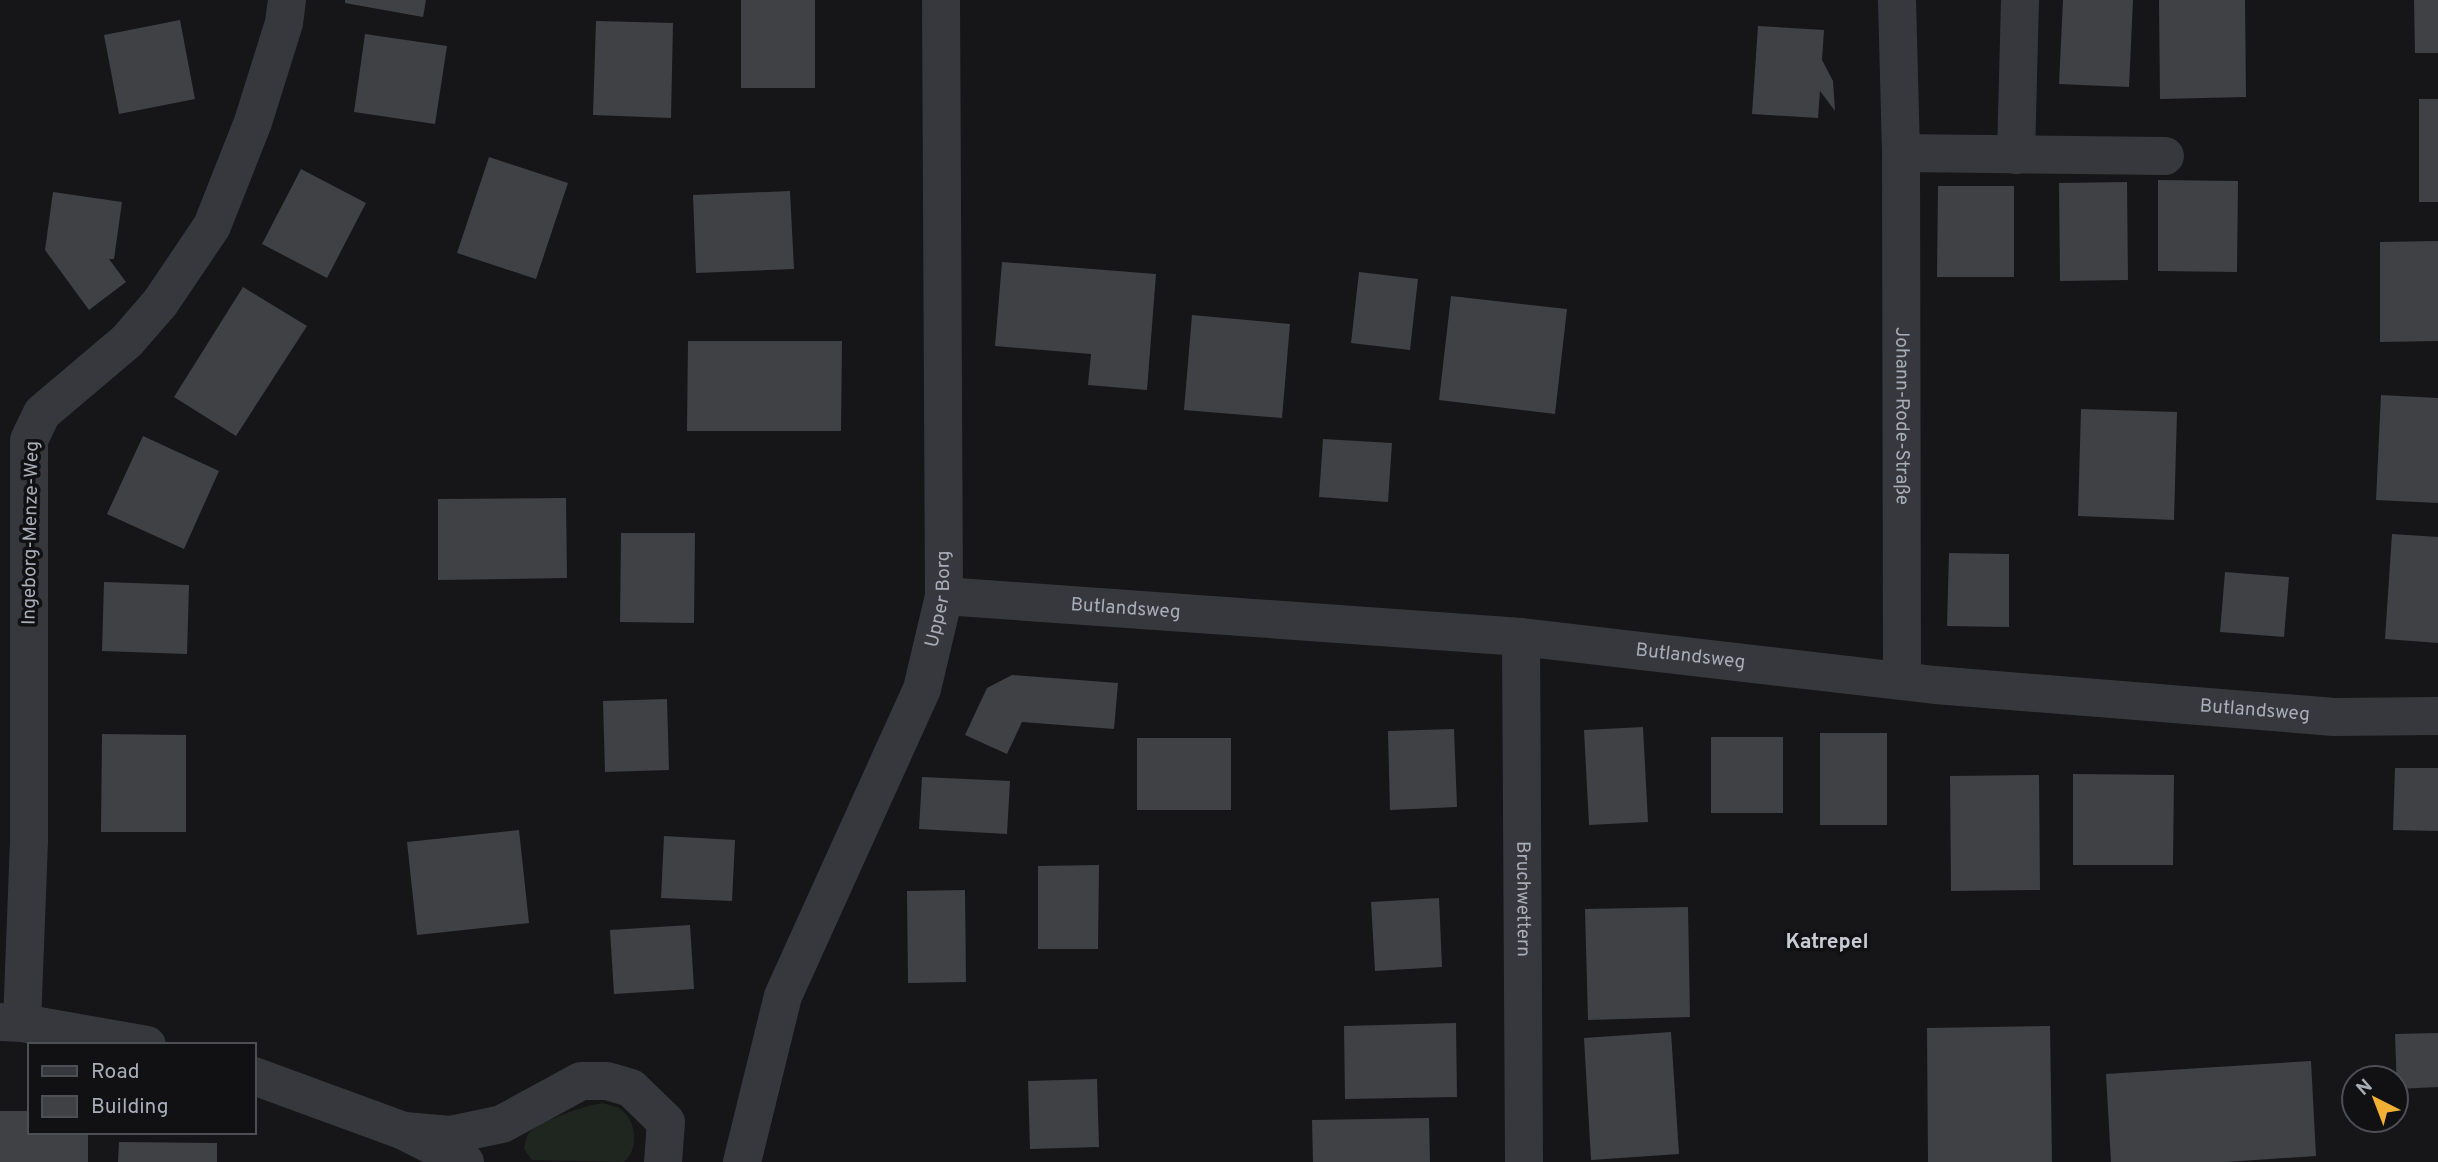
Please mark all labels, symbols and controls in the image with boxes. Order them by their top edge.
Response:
street label: Johann-Rode-Straße [1889,327,1914,505]
street label: Ingeborg-Menze-Weg [17,441,45,625]
street label: Upper Borg [920,551,956,650]
street label: Butlandsweg [1070,593,1181,625]
street label: Butlandsweg [1634,638,1747,675]
street label: Butlandsweg [2199,694,2311,727]
street label: Bruchwettern [1510,841,1535,957]
district label: Katrepel [1785,929,1869,956]
legend [28,1043,256,1134]
text: Road [91,1059,140,1086]
north arrow [2340,1064,2410,1134]
text: N [2352,1074,2378,1101]
text: Building [91,1094,169,1121]

